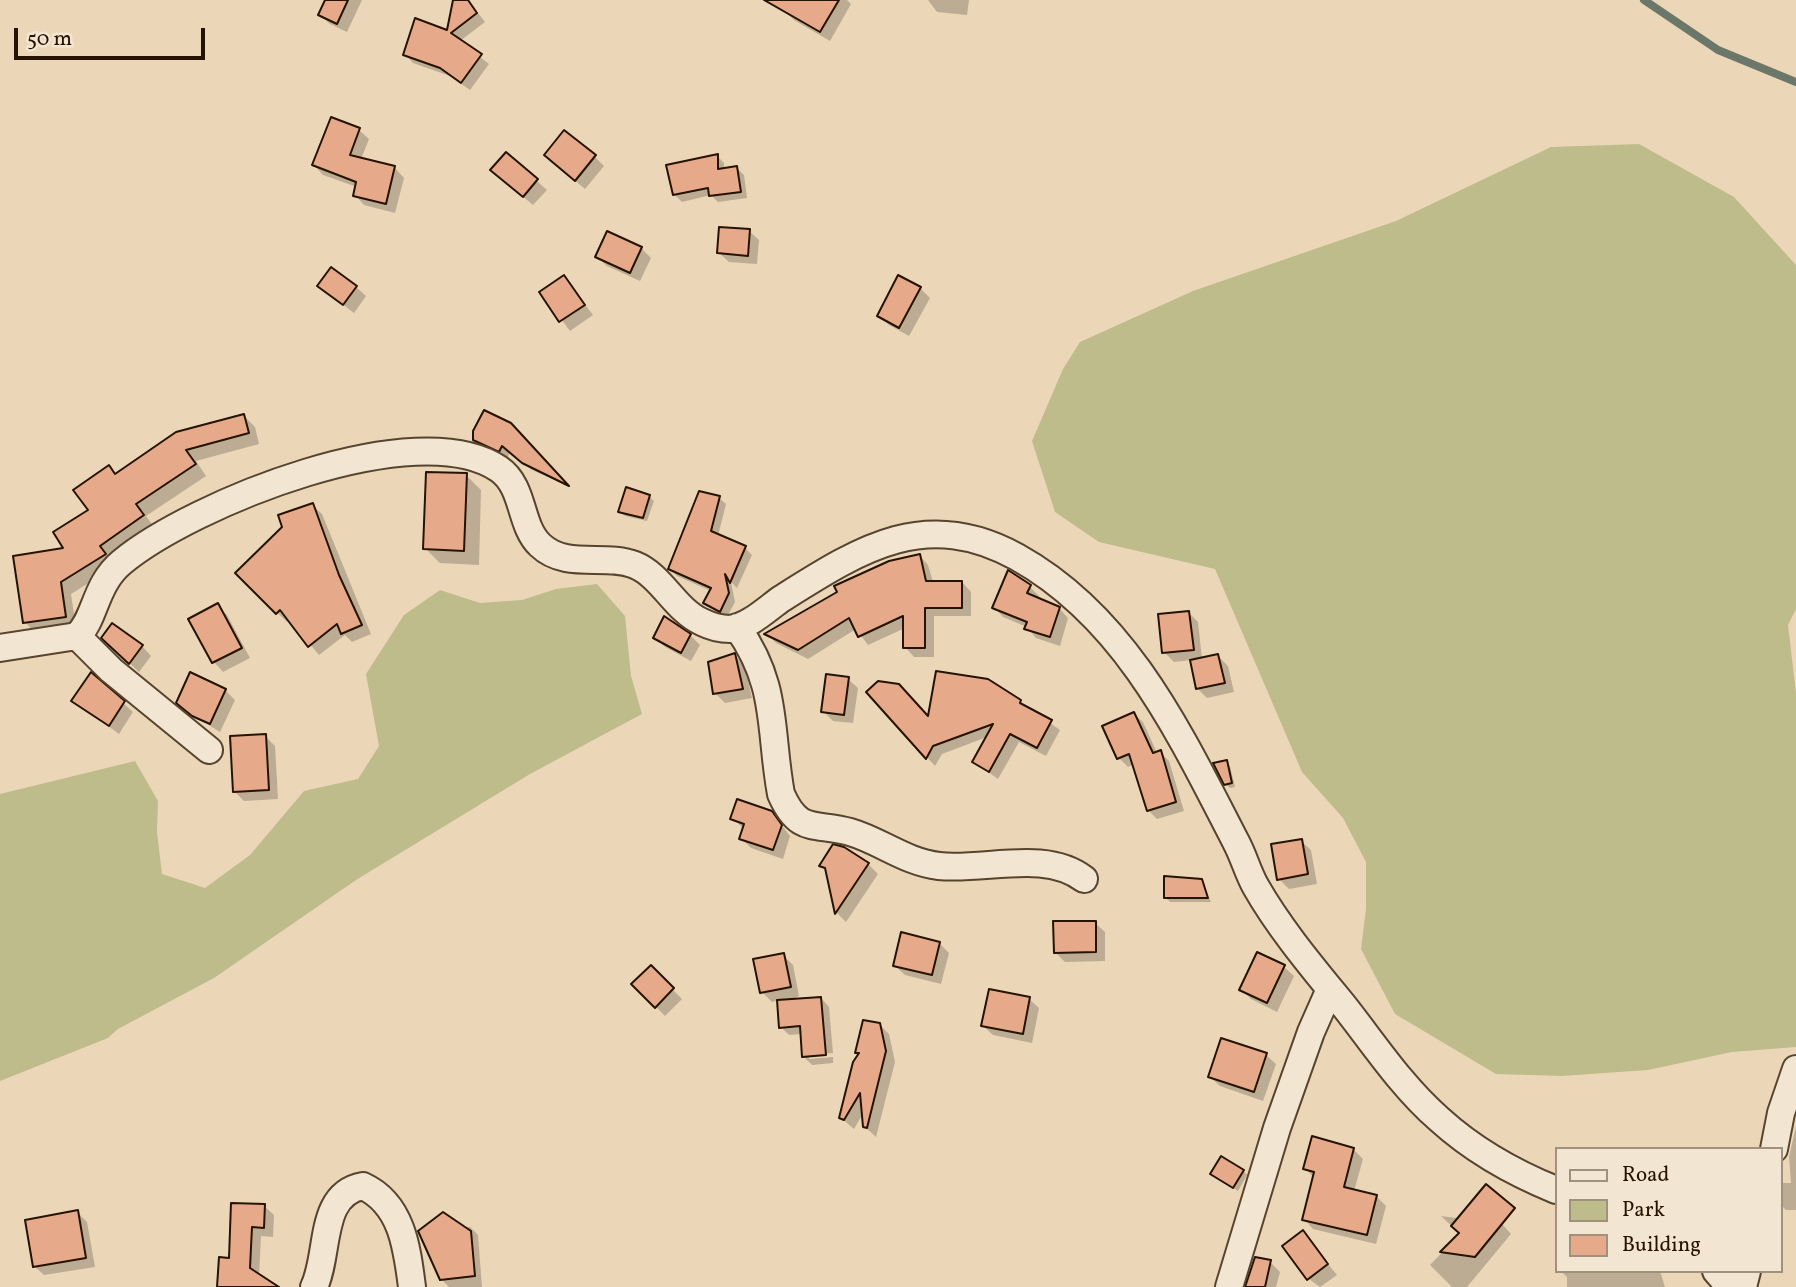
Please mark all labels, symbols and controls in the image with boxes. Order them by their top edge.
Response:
scale bar [18,14,208,58]
text: 50 m [27,25,72,54]
legend [1554,1147,1782,1273]
text: Road [1622,1161,1669,1190]
text: Park [1622,1196,1665,1225]
text: Building [1622,1231,1701,1260]

